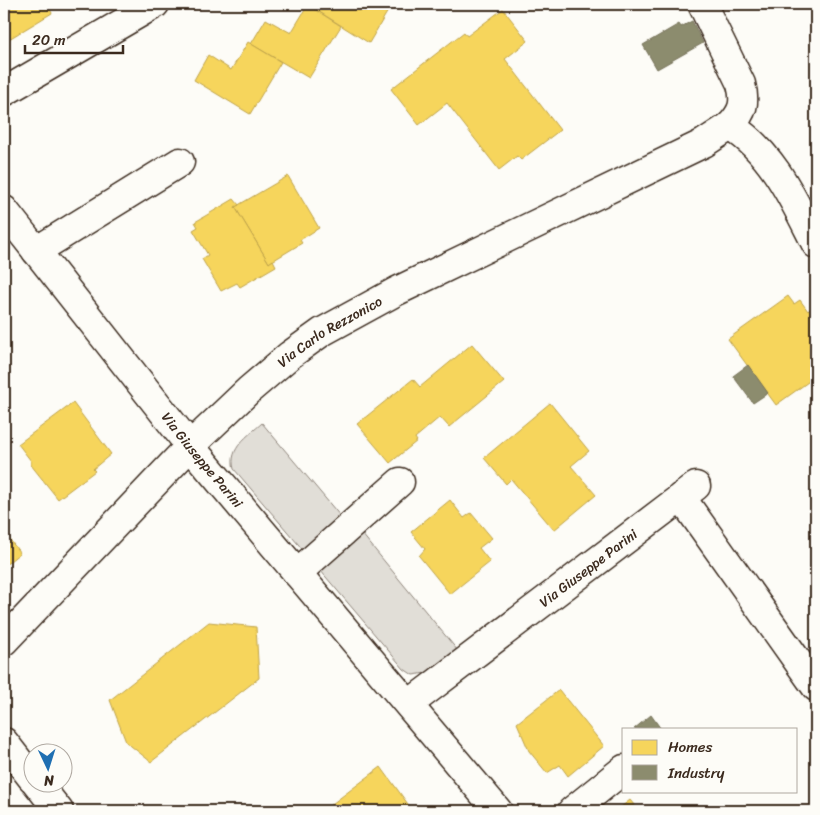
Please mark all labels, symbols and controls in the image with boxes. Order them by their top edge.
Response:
scale bar [25,22,122,54]
text: 20 m [32,27,66,53]
street label: Via Carlo Rezzonico [272,289,387,374]
street label: Via Giuseppe Parini [155,407,250,515]
street label: Via Giuseppe Parini [534,522,644,614]
legend [622,728,798,792]
text: Homes [668,734,712,760]
north arrow [22,742,72,792]
text: Industry [667,760,725,786]
text: N [43,768,56,793]

